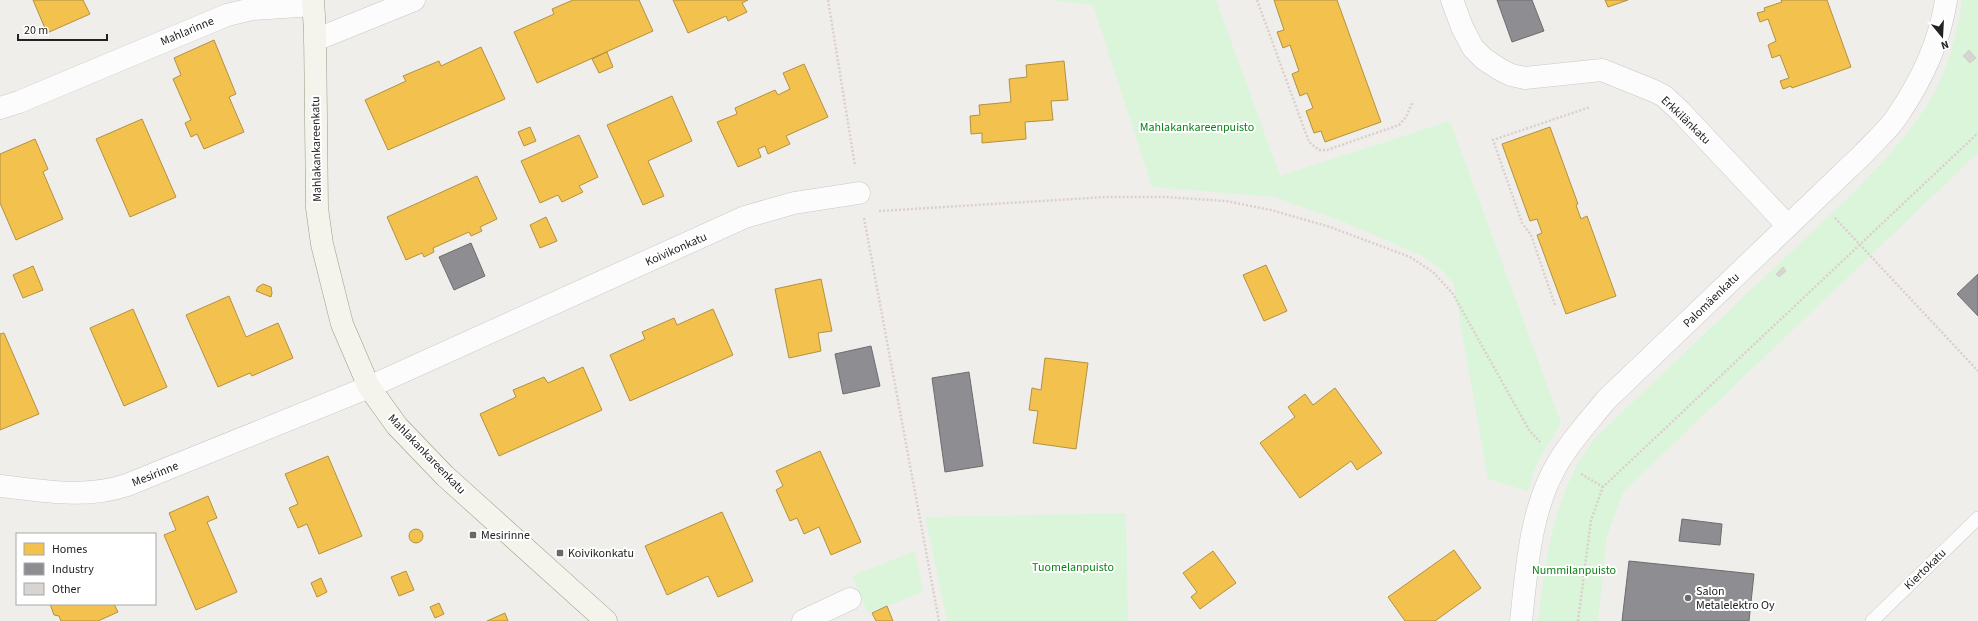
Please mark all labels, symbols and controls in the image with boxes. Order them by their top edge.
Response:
street label: Mahlarinne [158,13,217,50]
scale bar [18,16,107,42]
north arrow [1922,16,1962,56]
text: 20 m [24,22,48,39]
text: N [1939,37,1951,53]
street label: Erkkilänkatu [1657,92,1714,148]
street label: Mahlakankareenkatu [307,96,326,202]
park label: Mahlakankareenpuisto [1140,119,1254,136]
street label: Koivikonkatu [643,228,710,271]
street label: Palomäenkatu [1679,269,1743,332]
street label: Mahlakankareenkatu [384,410,469,498]
street label: Mesirinne [129,457,181,491]
place label: Mesirinne [481,527,530,544]
marker: Mesirinne [468,530,478,540]
legend [16,533,156,605]
text: Homes [52,541,87,558]
place label: Koivikonkatu [568,545,634,562]
street label: Kiertokatu [1900,545,1950,594]
marker: Koivikonkatu [555,548,565,558]
park label: Tuomelanpuisto [1032,559,1114,576]
text: Industry [52,561,94,578]
park label: Nummilanpuisto [1532,562,1616,579]
text: Other [52,581,82,598]
place label: Salon Metalelektro Oy [1696,583,1775,614]
marker: Salon Metalelektro Oy [1683,593,1693,603]

